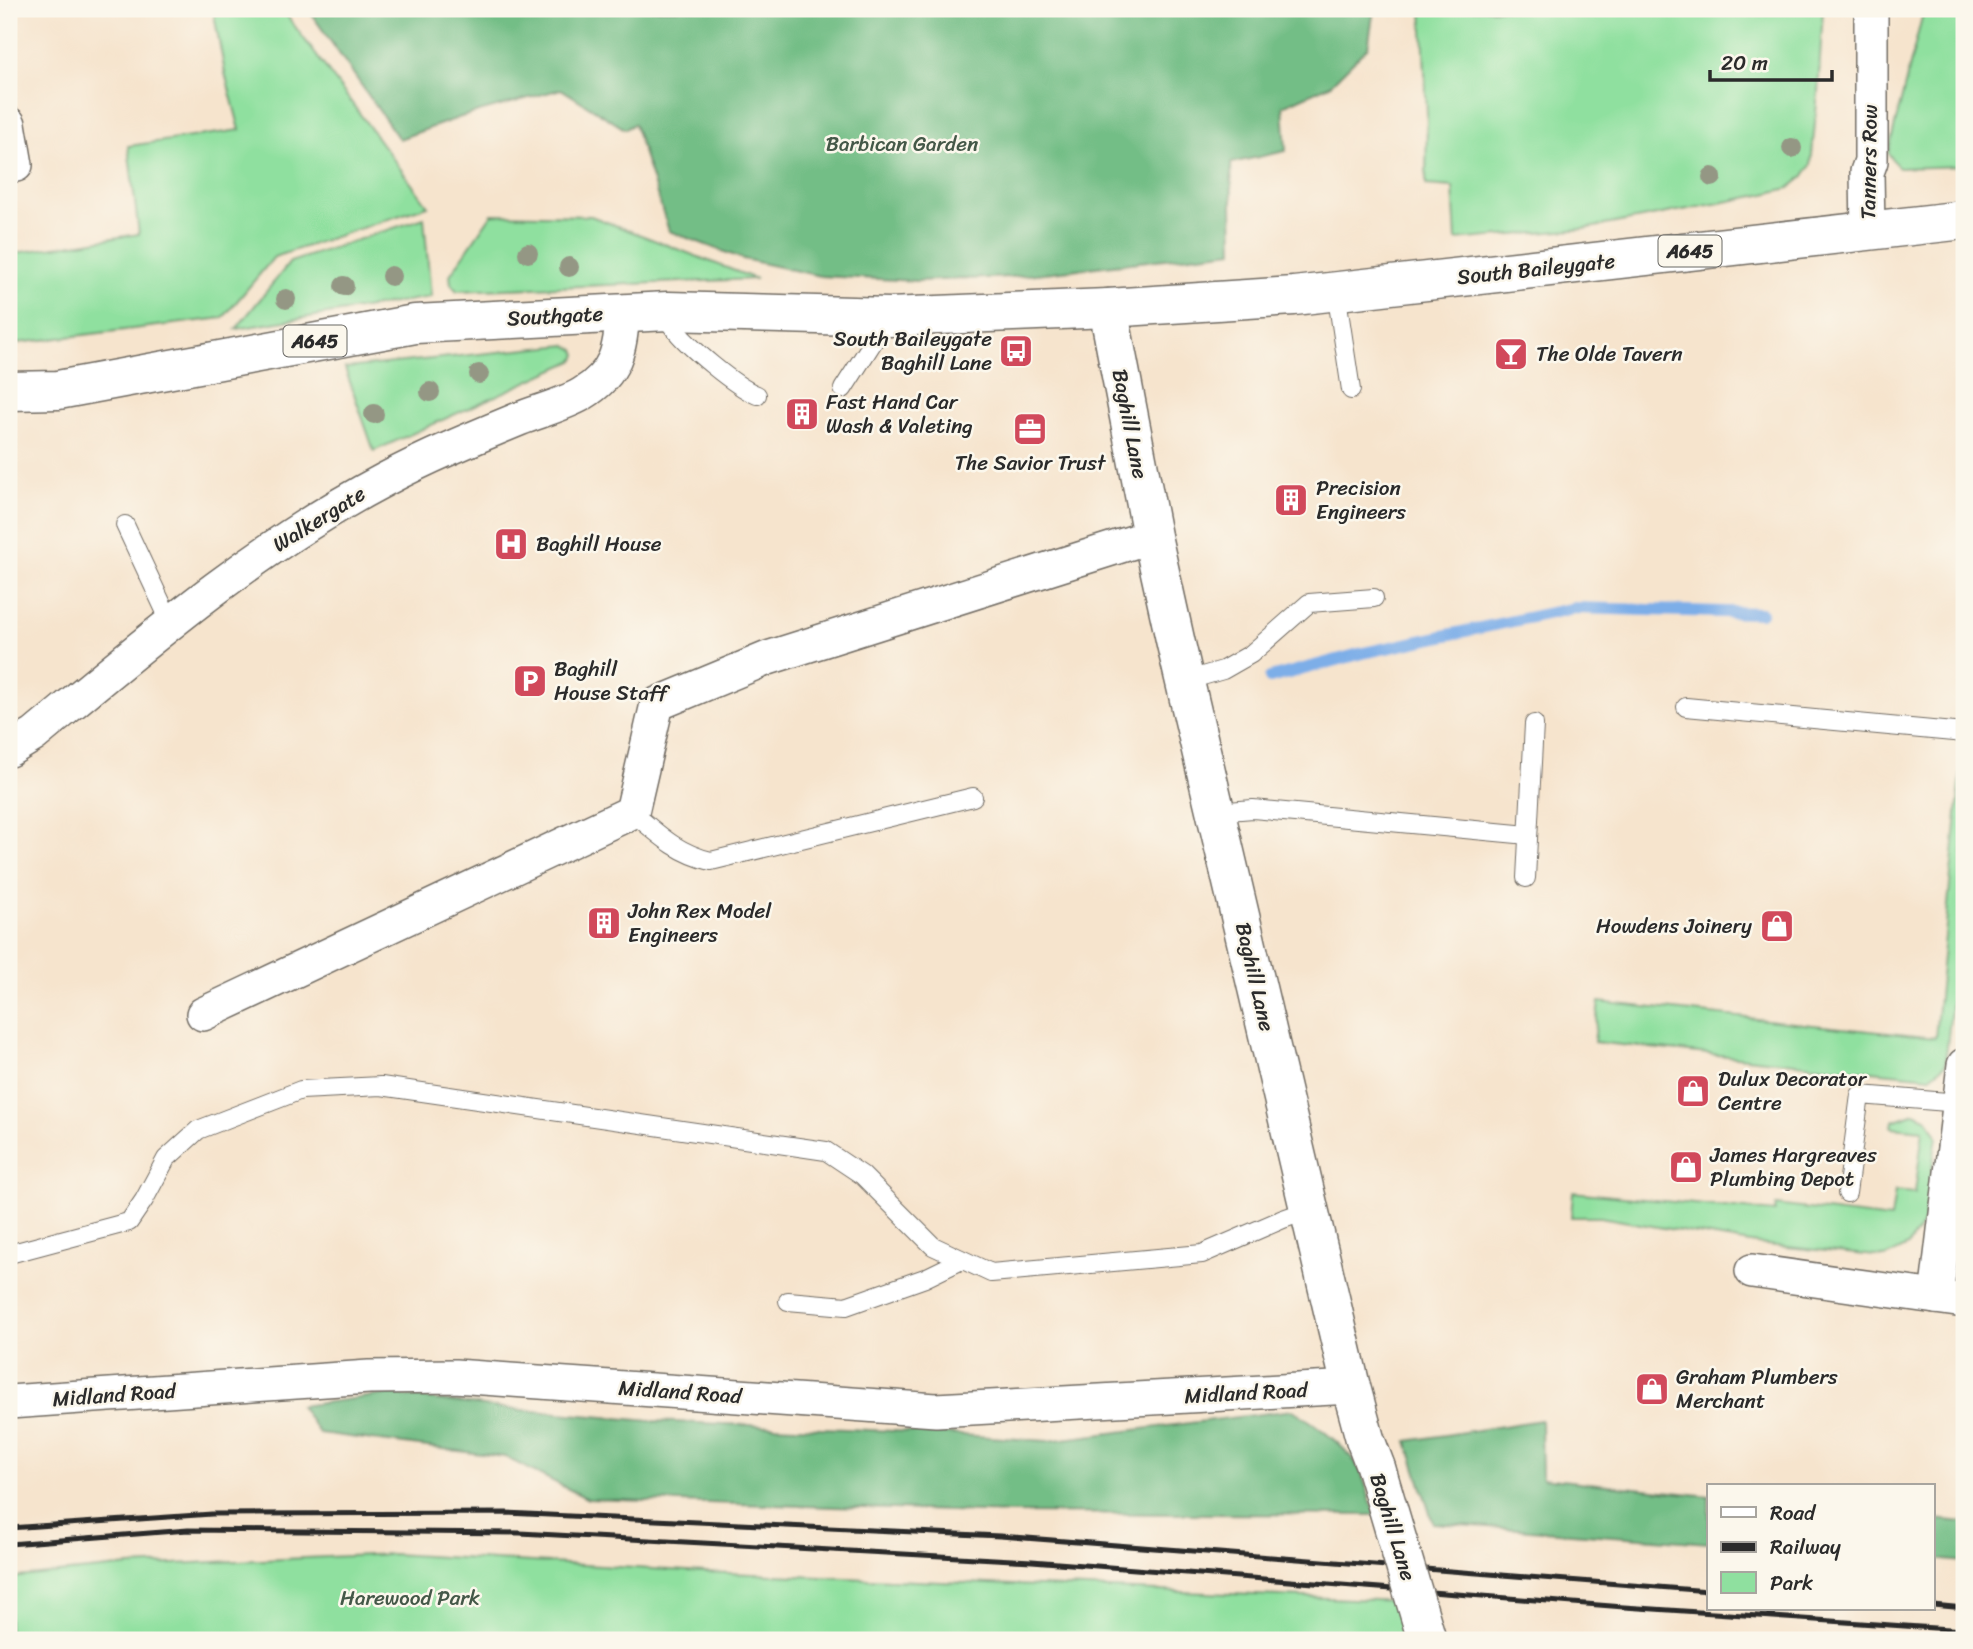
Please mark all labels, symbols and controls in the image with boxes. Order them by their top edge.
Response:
scale bar [1710,38,1833,82]
text: 20 m [1721,44,1768,82]
street label: Tanners Row [1849,104,1889,220]
park label: Barbican Garden [826,125,978,163]
road number: A645 [1658,235,1722,266]
street label: South Baileygate [1455,242,1617,296]
street label: Southgate [506,294,604,337]
place label: South Baileygate Baghill Lane [833,320,992,382]
road number: A645 [284,326,346,356]
bus stop icon: South Baileygate Baghill Lane [997,332,1035,370]
bar icon: The Olde Tavern [1492,335,1530,373]
place label: The Olde Tavern [1536,335,1683,373]
street label: Baghill Lane [1101,366,1159,482]
place label: Fast Hand Car Wash & Valeting [826,383,973,445]
building icon: Fast Hand Car Wash & Valeting [783,395,821,433]
office icon: The Savior Trust [1011,410,1049,448]
place label: The Savior Trust [955,444,1107,482]
place label: Precision Engineers [1316,469,1406,531]
street label: Walkergate [265,475,374,563]
building icon: Precision Engineers [1272,481,1310,519]
hospital icon: Baghill House [492,525,530,563]
place label: Baghill House [536,525,662,563]
place label: Baghill House Staff [554,650,671,712]
parking icon: Baghill House Staff [511,662,549,700]
place label: John Rex Model Engineers [627,892,772,954]
building icon: John Rex Model Engineers [585,904,623,942]
place label: Howdens Joinery [1596,907,1752,945]
shop icon: Howdens Joinery [1758,907,1796,945]
street label: Baghill Lane [1224,919,1286,1036]
place label: Dulux Decorator Centre [1718,1060,1868,1122]
shop icon: Dulux Decorator Centre [1674,1072,1712,1110]
place label: James Hargreaves Plumbing Depot [1709,1136,1877,1198]
shop icon: James Hargreaves Plumbing Depot [1667,1148,1705,1186]
place label: Graham Plumbers Merchant [1676,1358,1838,1420]
street label: Midland Road [617,1369,745,1415]
shop icon: Graham Plumbers Merchant [1633,1370,1671,1408]
street label: Midland Road [1183,1371,1310,1415]
street label: Midland Road [51,1372,179,1418]
street label: Baghill Lane [1359,1468,1427,1586]
legend [1707,1484,1934,1610]
text: Road [1770,1494,1817,1532]
text: Railway [1770,1528,1841,1566]
text: Park [1770,1564,1813,1602]
park label: Harewood Park [340,1579,480,1617]

